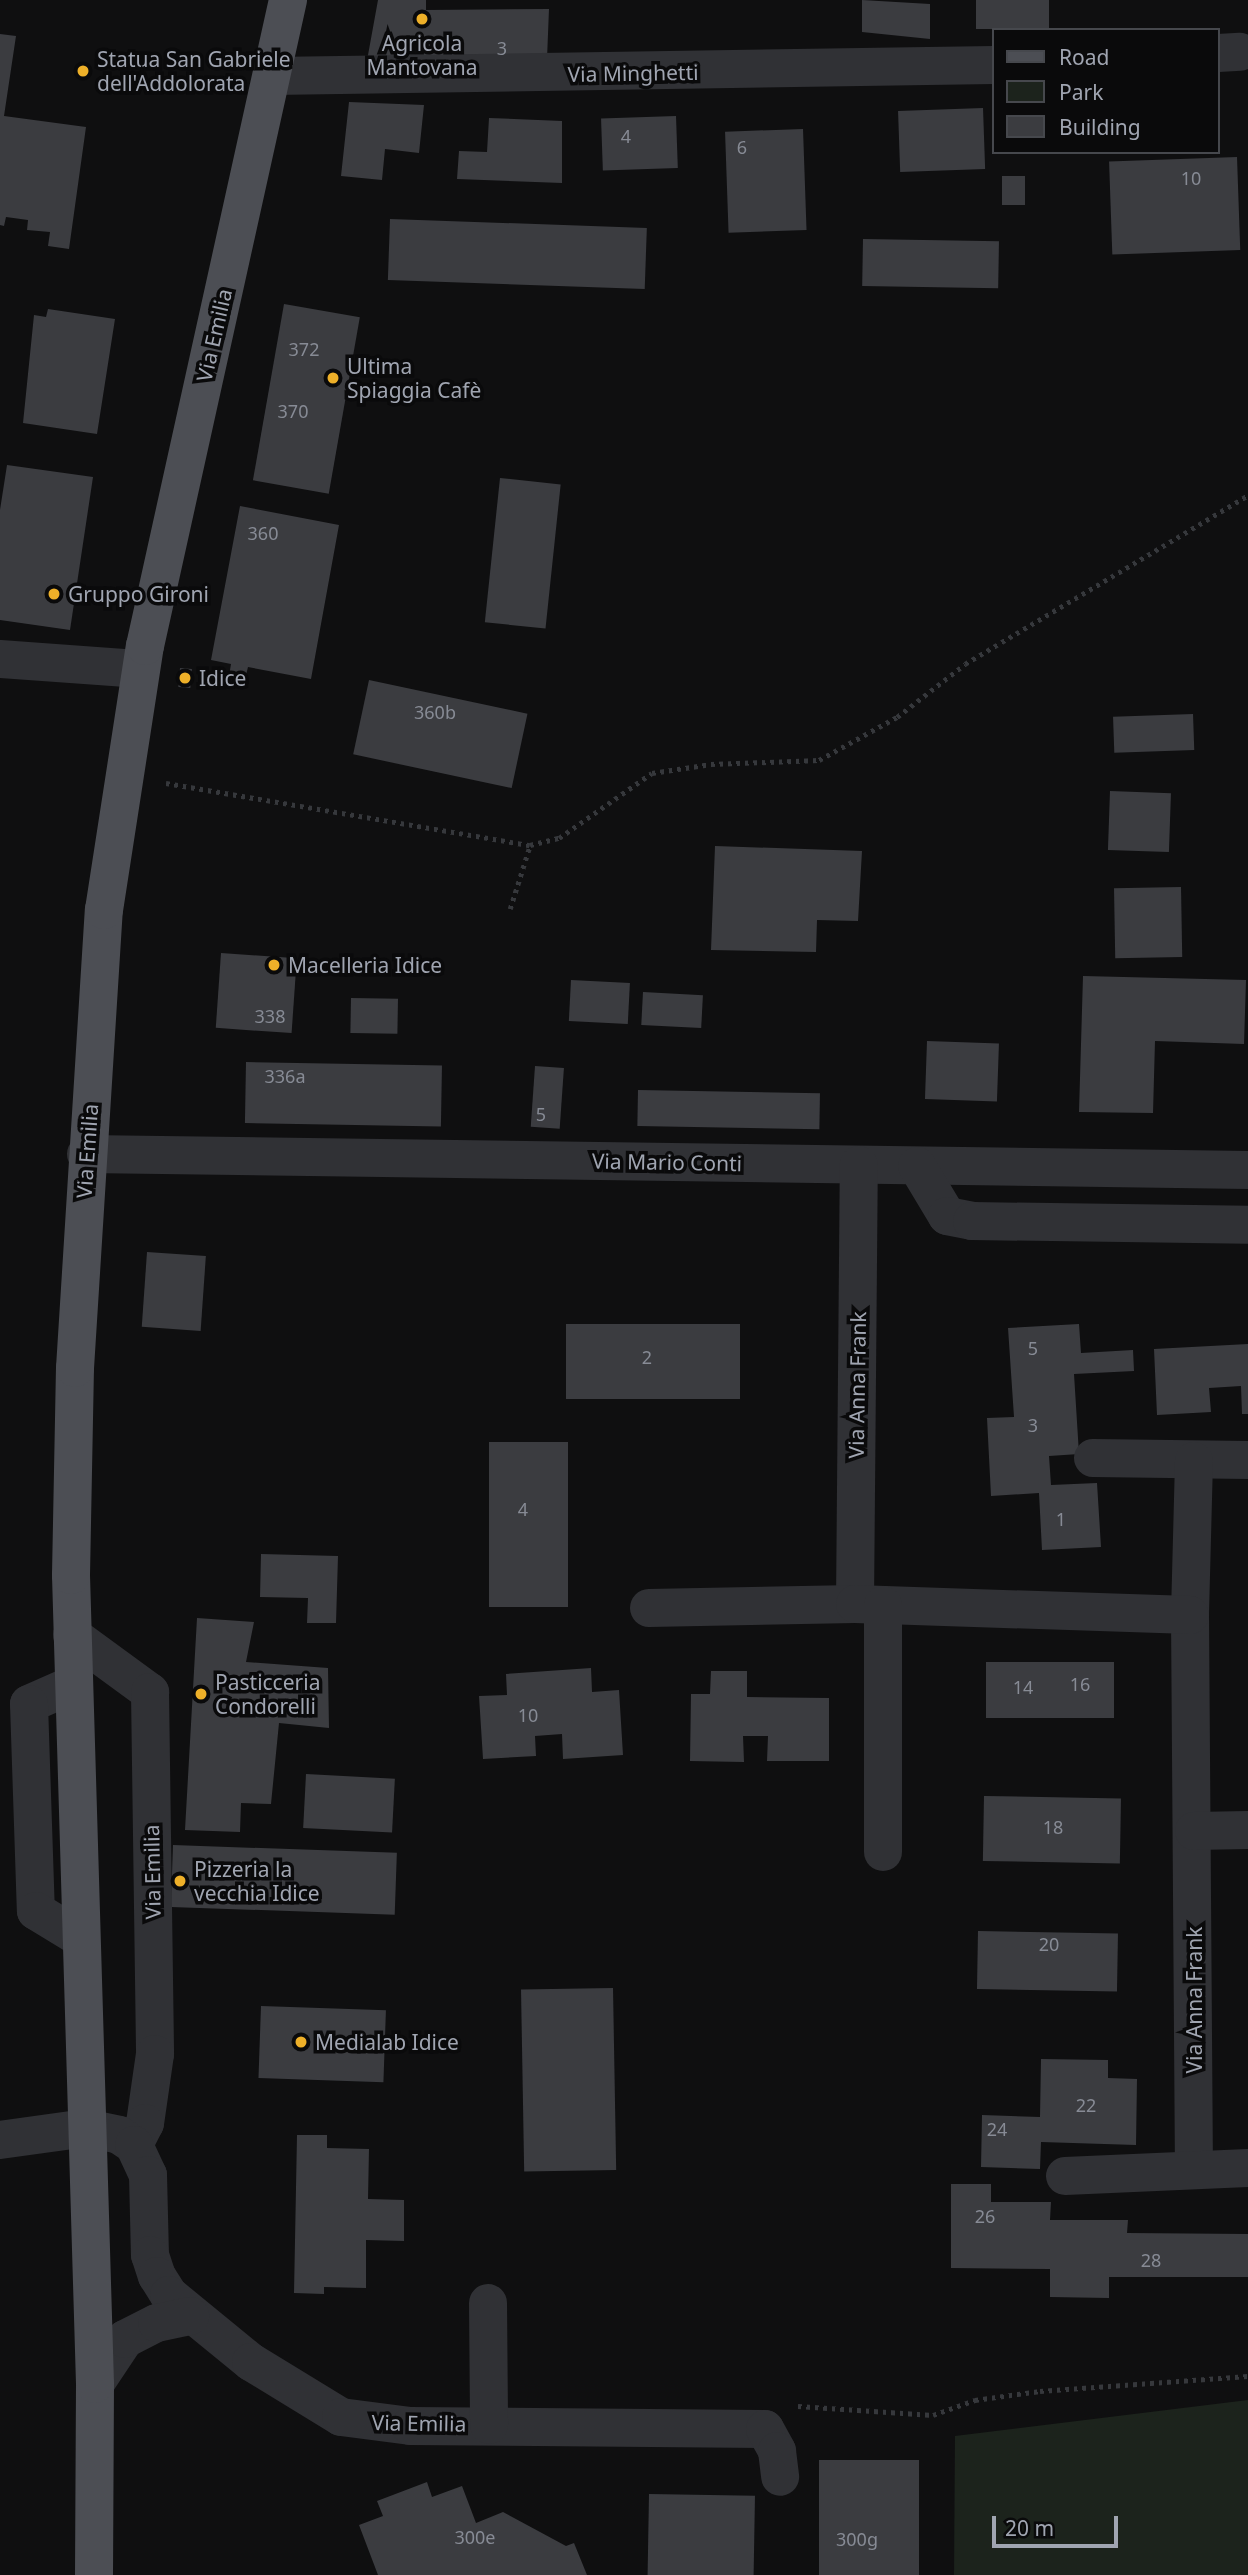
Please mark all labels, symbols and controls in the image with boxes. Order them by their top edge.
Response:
marker: Agricola Mantovana [414,11,430,27]
legend [992,28,1220,154]
place label: Agricola Mantovana [367,30,477,80]
house number: 3 [497,37,507,59]
text: Road [1059,43,1109,71]
place label: Statua San Gabriele dell'Addolorata [97,46,291,96]
street label: Via Minghetti [567,59,699,87]
marker: Statua San Gabriele dell'Addolorata [75,63,91,79]
text: Park [1059,78,1103,106]
text: Building [1059,113,1141,141]
house number: 4 [621,125,631,147]
house number: 6 [737,136,747,158]
house number: 10 [1181,167,1201,189]
street label: Via Emilia [191,286,237,384]
house number: 372 [289,338,319,360]
place label: Ultima Spiaggia Cafè [347,353,481,403]
marker: Ultima Spiaggia Cafè [325,370,341,386]
house number: 370 [278,400,308,422]
house number: 360 [248,522,278,544]
place label: Gruppo Gironi [68,581,209,607]
marker: Gruppo Gironi [46,586,62,602]
place label: Idice [199,665,246,691]
marker: Idice [177,670,193,686]
house number: 360b [414,701,456,723]
place label: Macelleria Idice [288,952,442,978]
marker: Macelleria Idice [266,957,282,973]
house number: 338 [255,1005,285,1027]
house number: 336a [265,1065,305,1087]
street label: Via Emilia [71,1103,103,1199]
house number: 5 [536,1103,546,1125]
street label: Via Mario Conti [592,1148,742,1176]
street label: Via Anna Frank [843,1311,871,1459]
house number: 5 [1028,1337,1038,1359]
house number: 2 [642,1346,652,1368]
house number: 3 [1028,1414,1038,1436]
house number: 4 [518,1498,528,1520]
house number: 1 [1056,1508,1066,1530]
place label: Pasticceria Condorelli [215,1669,320,1719]
house number: 16 [1070,1673,1090,1695]
house number: 14 [1013,1676,1033,1698]
marker: Pasticceria Condorelli [193,1686,209,1702]
house number: 10 [518,1704,538,1726]
house number: 18 [1043,1816,1063,1838]
street label: Via Emilia [139,1824,165,1920]
place label: Pizzeria la vecchia Idice [194,1856,320,1906]
marker: Pizzeria la vecchia Idice [172,1873,188,1889]
street label: Via Anna Frank [1181,1927,1207,2073]
house number: 20 [1039,1933,1059,1955]
place label: Medialab Idice [315,2029,459,2055]
marker: Medialab Idice [293,2034,309,2050]
house number: 22 [1076,2094,1096,2116]
house number: 24 [987,2118,1007,2140]
house number: 26 [975,2205,995,2227]
house number: 28 [1141,2249,1161,2271]
street label: Via Emilia [371,2410,467,2436]
scale bar [996,2502,1122,2546]
text: 20 m [1005,2514,1054,2542]
house number: 300e [454,2526,496,2548]
house number: 300g [836,2528,878,2550]

